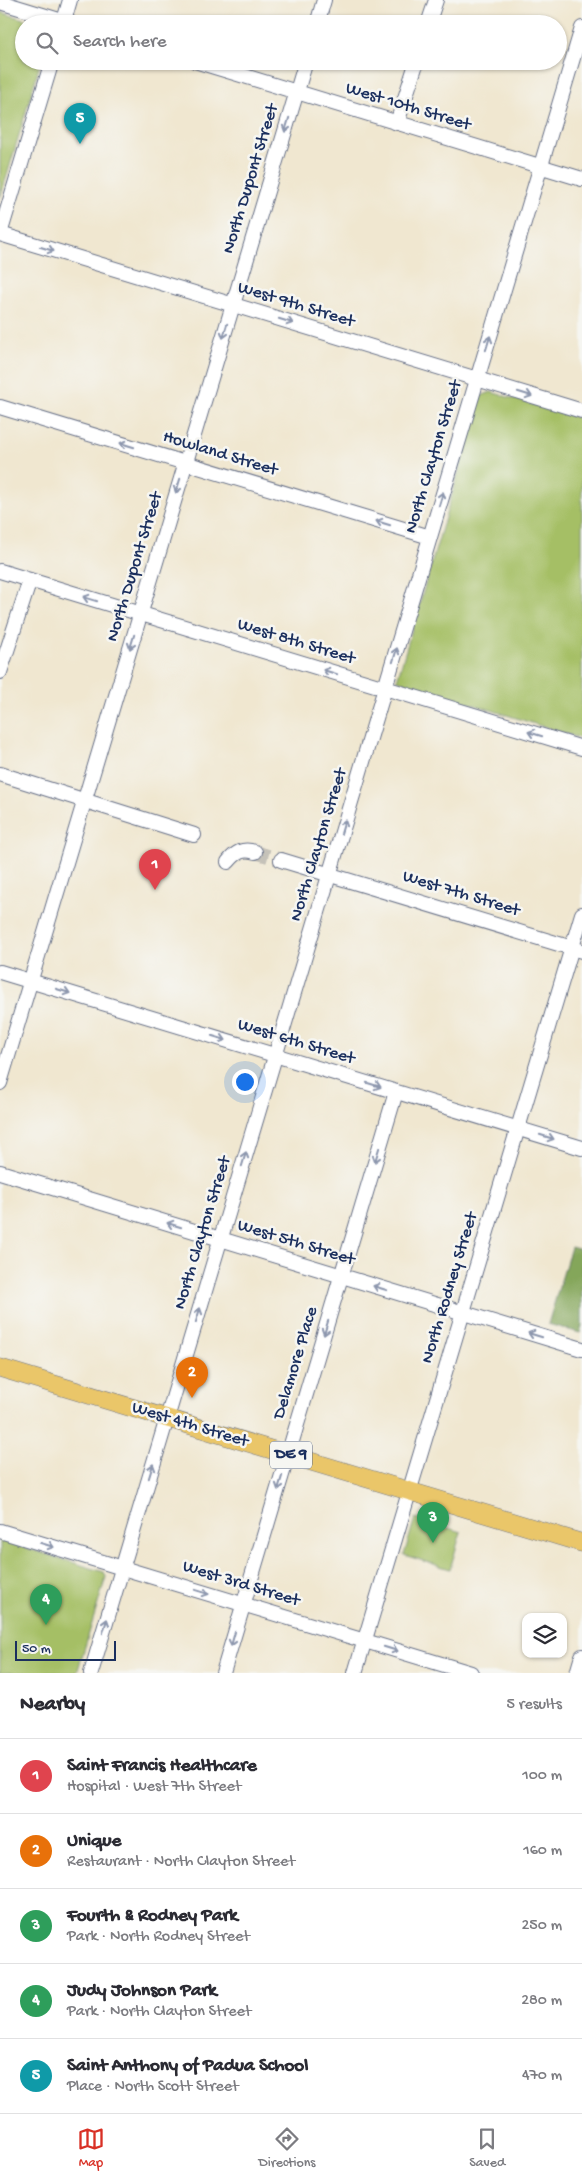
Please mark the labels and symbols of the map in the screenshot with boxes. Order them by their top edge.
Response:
street label: West 10th Street [343,78,475,136]
street label: North Dupont Street [218,100,284,256]
pin: 5 [64,103,96,144]
one-way arrow [281,116,291,132]
one-way arrow [38,244,54,254]
street label: West 9th Street [235,277,359,333]
one-way arrow [278,317,294,327]
one-way arrow [220,322,230,338]
one-way arrow [483,336,493,352]
street label: North Clayton Street [401,376,468,536]
one-way arrow [517,389,533,399]
street label: Howland Street [160,427,281,482]
one-way arrow [120,440,136,450]
one-way arrow [173,478,183,494]
street label: North Dupont Street [102,488,168,644]
one-way arrow [437,491,447,507]
one-way arrow [376,517,392,527]
one-way arrow [83,594,99,603]
street label: West 8th Street [235,614,359,670]
one-way arrow [126,634,136,650]
one-way arrow [390,647,400,663]
one-way arrow [322,666,338,676]
one-way arrow [528,729,544,739]
street label: North Clayton Street [286,764,353,924]
one-way arrow [339,820,349,836]
pin: 1 [139,849,171,890]
street label: West 7th Street [400,866,524,922]
one-way arrow [55,986,71,996]
street label: West 6th Street [235,1014,359,1070]
one-way arrow [211,1033,227,1043]
your location [232,1069,258,1095]
one-way arrow [366,1081,382,1090]
one-way arrow [538,1133,554,1143]
one-way arrow [372,1147,382,1163]
street label: North Clayton Street [170,1152,237,1312]
one-way arrow [240,1152,250,1168]
street label: North Rodney Street [417,1208,483,1366]
street label: West 5th Street [235,1215,359,1271]
one-way arrow [166,1220,182,1230]
one-way arrow [372,1282,388,1292]
street label: Delamore Place [269,1304,323,1423]
one-way arrow [193,1307,203,1323]
one-way arrow [320,1319,330,1335]
one-way arrow [528,1329,544,1339]
pin: 2 [176,1357,208,1398]
street label: West 4th Street [129,1397,252,1453]
road number: DE 9 [270,1442,312,1468]
one-way arrow [147,1463,157,1479]
one-way arrow [274,1475,284,1491]
pin: 3 [417,1502,449,1543]
one-way arrow [38,1540,54,1550]
street label: West 3rd Street [180,1556,304,1612]
pin: 4 [30,1584,62,1625]
one-way arrow [194,1587,210,1597]
one-way arrow [100,1619,110,1635]
one-way arrow [228,1631,238,1647]
scale bar [15,1638,116,1661]
one-way arrow [383,1644,399,1654]

